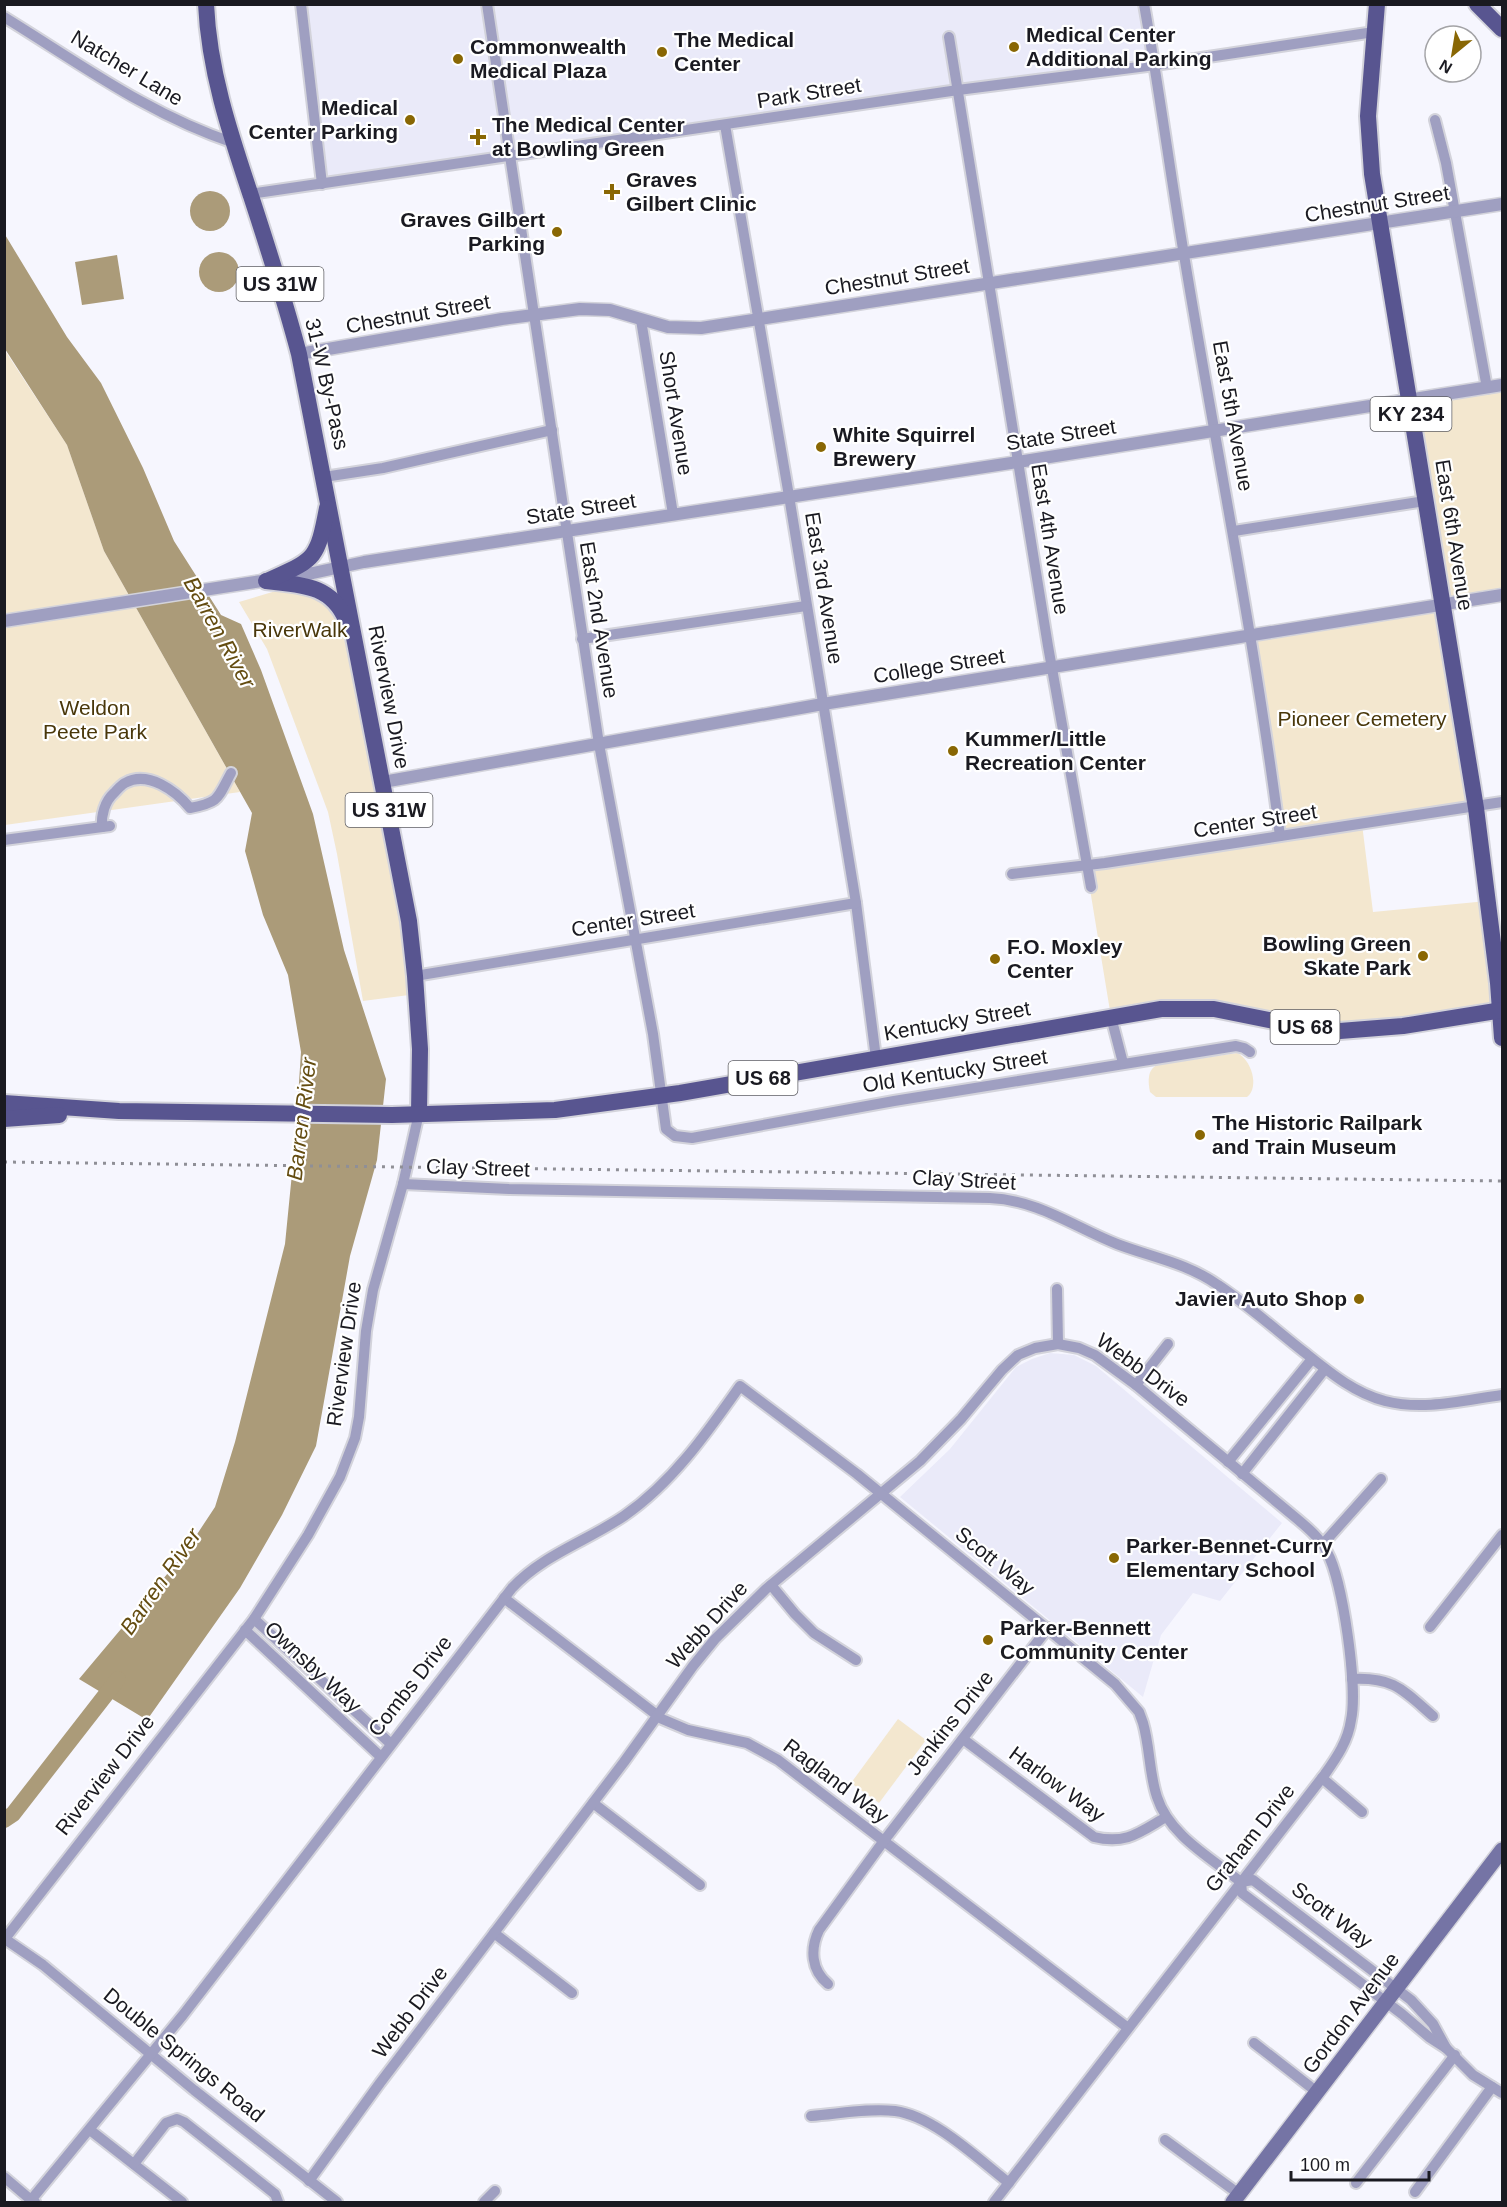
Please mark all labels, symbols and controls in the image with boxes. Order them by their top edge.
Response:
place label: Medical Center Additional Parking [1026,23,1212,70]
north arrow [1423,24,1483,84]
street label: Natcher Lane [67,25,187,110]
place label: The Medical Center [674,28,794,75]
place label: Commonwealth Medical Plaza [470,35,626,82]
marker: Medical Center Additional Parking [1007,40,1021,54]
marker: The Medical Center [655,45,669,59]
marker: Commonwealth Medical Plaza [451,52,465,66]
text: N [1436,56,1455,77]
street label: Park Street [755,73,863,112]
place label: Medical Center Parking [249,96,398,143]
marker: Medical Center Parking [403,113,417,127]
place label: The Medical Center at Bowling Green [492,113,685,160]
marker: The Medical Center at Bowling Green [469,128,487,146]
place label: Graves Gilbert Clinic [626,168,757,215]
street label: Chestnut Street [1303,181,1451,226]
marker: Graves Gilbert Clinic [603,183,621,201]
place label: Graves Gilbert Parking [400,208,545,255]
marker: Graves Gilbert Parking [550,225,564,239]
street label: Chestnut Street [823,254,971,299]
road number: US 31W [236,267,324,301]
street label: Chestnut Street [344,289,492,338]
street label: 31-W By-Pass [301,316,354,452]
street label: East 5th Avenue [1209,339,1258,493]
street label: Short Avenue [655,349,698,477]
road number: KY 234 [1370,397,1452,431]
street label: State Street [1004,414,1118,455]
place label: White Squirrel Brewery [833,423,975,470]
marker: White Squirrel Brewery [814,440,828,454]
street label: East 6th Avenue [1431,458,1478,612]
street label: East 4th Avenue [1027,462,1074,616]
street label: State Street [524,488,638,529]
street label: East 3rd Avenue [801,510,848,666]
street label: East 2nd Avenue [576,540,623,700]
water label: Barren River [179,572,261,694]
park label: RiverWalk [253,618,348,641]
street label: Riverview Drive [364,623,415,771]
street label: College Street [871,644,1007,687]
park label: Weldon Peete Park [43,696,147,743]
park label: Pioneer Cemetery [1277,707,1447,730]
place label: Kummer/Little Recreation Center [965,727,1146,774]
marker: Kummer/Little Recreation Center [946,744,960,758]
road number: US 31W [346,793,432,827]
street label: Center Street [1191,799,1319,842]
street label: Center Street [569,898,697,941]
place label: Bowling Green Skate Park [1263,932,1411,979]
place label: F.O. Moxley Center [1007,935,1123,982]
marker: Bowling Green Skate Park [1416,949,1430,963]
marker: F.O. Moxley Center [988,952,1002,966]
street label: Kentucky Street [882,996,1032,1045]
road number: US 68 [1270,1010,1340,1044]
street label: Old Kentucky Street [861,1045,1049,1096]
water label: Barren River [282,1055,322,1182]
road number: US 68 [728,1061,798,1095]
place label: The Historic Railpark and Train Museum [1212,1111,1422,1158]
marker: The Historic Railpark and Train Museum [1193,1128,1207,1142]
street label: Clay Street [426,1154,530,1181]
street label: Clay Street [912,1165,1017,1194]
street label: Riverview Drive [322,1280,365,1428]
place label: Javier Auto Shop [1175,1287,1347,1310]
marker: Javier Auto Shop [1352,1292,1366,1306]
street label: Webb Drive [1092,1328,1194,1411]
water label: Barren River [115,1522,207,1639]
street label: Scott Way [951,1522,1040,1600]
place label: Parker-Bennet-Curry Elementary School [1126,1534,1333,1581]
marker: Parker-Bennet-Curry Elementary School [1107,1551,1121,1565]
street label: Webb Drive [662,1576,752,1673]
street label: Ownsby Way [261,1616,366,1717]
place label: Parker-Bennett Community Center [1000,1616,1188,1663]
street label: Combs Drive [363,1631,456,1741]
marker: Parker-Bennett Community Center [981,1633,995,1647]
street label: Jenkins Drive [902,1666,997,1779]
street label: Riverview Drive [51,1710,159,1839]
street label: Ragland Way [779,1734,894,1828]
street label: Harlow Way [1005,1741,1110,1826]
street label: Graham Drive [1200,1779,1299,1896]
street label: Scott Way [1287,1877,1378,1953]
street label: Gordon Avenue [1298,1948,1404,2078]
street label: Webb Drive [368,1961,452,2062]
street label: Double Springs Road [100,1983,269,2126]
scale bar [1291,2144,1429,2182]
text: 100 m [1300,2155,1350,2175]

